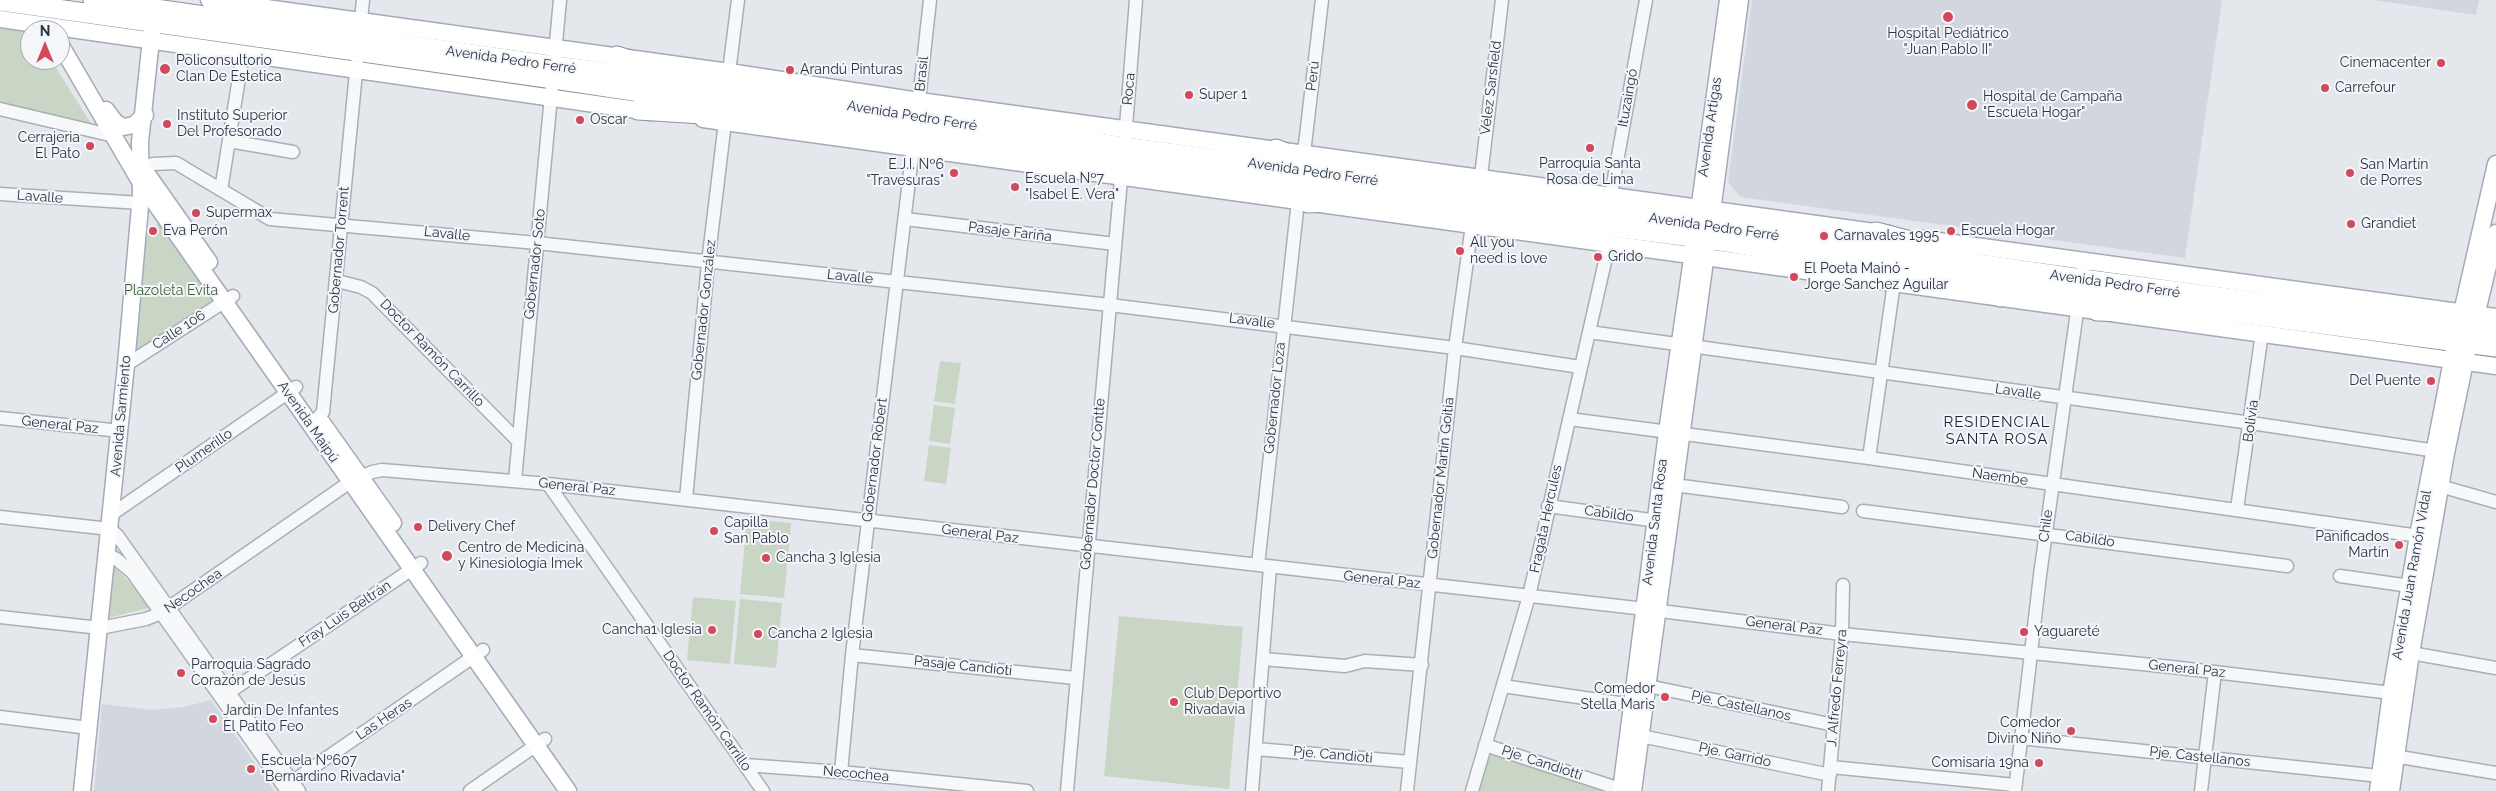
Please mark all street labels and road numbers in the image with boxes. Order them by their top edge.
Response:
street label: Vélez Sarsfield [1477,40,1505,136]
street label: Avenida Pedro Ferré [445,43,577,77]
street label: Brasil [912,55,932,93]
street label: Perú [1303,60,1323,92]
street label: Ituzaingó [1615,67,1641,129]
street label: Roca [1119,72,1139,106]
street label: Avenida Artigas [1695,76,1725,178]
street label: Avenida Pedro Ferré [846,97,978,135]
street label: Avenida Pedro Ferré [1247,155,1379,189]
street label: Gobernador Torrent [325,186,353,314]
street label: Lavalle [16,187,64,207]
street label: Gobernador Soto [521,208,549,320]
street label: Avenida Pedro Ferré [1648,210,1780,244]
street label: Pasaje Fariña [967,219,1053,245]
street label: Lavalle [423,223,471,245]
street label: Gobernador González [688,239,720,381]
street label: Lavalle [826,266,874,288]
street label: Avenida Pedro Ferré [2049,267,2181,301]
street label: Doctor Ramón Carrillo [376,296,488,410]
street label: Calle 106 [149,307,209,353]
street label: Lavalle [1228,310,1276,332]
street label: Gobernador Loza [1261,341,1289,455]
street label: Avenida Sarmiento [107,355,135,477]
street label: Avenida Maipú [274,378,342,466]
street label: Lavalle [1994,380,2042,404]
street label: Gobernador Martín Goitia [1424,396,1458,560]
street label: Gobernador Robert [859,397,891,523]
street label: Gobernador Doctor Contte [1077,397,1109,571]
street label: Bolivia [2240,399,2262,443]
street label: General Paz [21,413,99,437]
street label: Plumerillo [172,425,236,477]
street label: Avenida Santa Rosa [1639,458,1671,586]
street label: Fragata Hercules [1526,463,1566,575]
street label: Ñaembe [1971,465,2029,489]
street label: General Paz [538,475,616,499]
street label: Avenida Juan Ramón Vidal [2389,489,2435,661]
street label: Cabildo [1583,502,1635,526]
street label: Chile [2035,509,2057,543]
street label: General Paz [940,521,1020,547]
street label: Cabildo [2064,527,2116,551]
street label: Necochea [161,565,225,617]
street label: General Paz [1343,568,1421,592]
street label: Fray Luis Beltrán [296,577,394,651]
street label: General Paz [1744,613,1824,639]
street label: J. Alfredo Ferreyra [1823,629,1851,747]
street label: Doctor Ramón Carrillo [659,648,755,774]
street label: Pasaje Candioti [913,652,1013,680]
street label: General Paz [2148,657,2226,681]
street label: Pje. Castellanos [1690,687,1792,725]
street label: Las Heras [353,694,415,744]
street label: Pje. Garrido [1697,739,1773,771]
street label: Pje. Candiotti [1499,742,1585,784]
street label: Pje. Candioti [1293,743,1373,767]
street label: Pje. Castellanos [2149,743,2251,771]
street label: Necochea [822,763,890,785]

